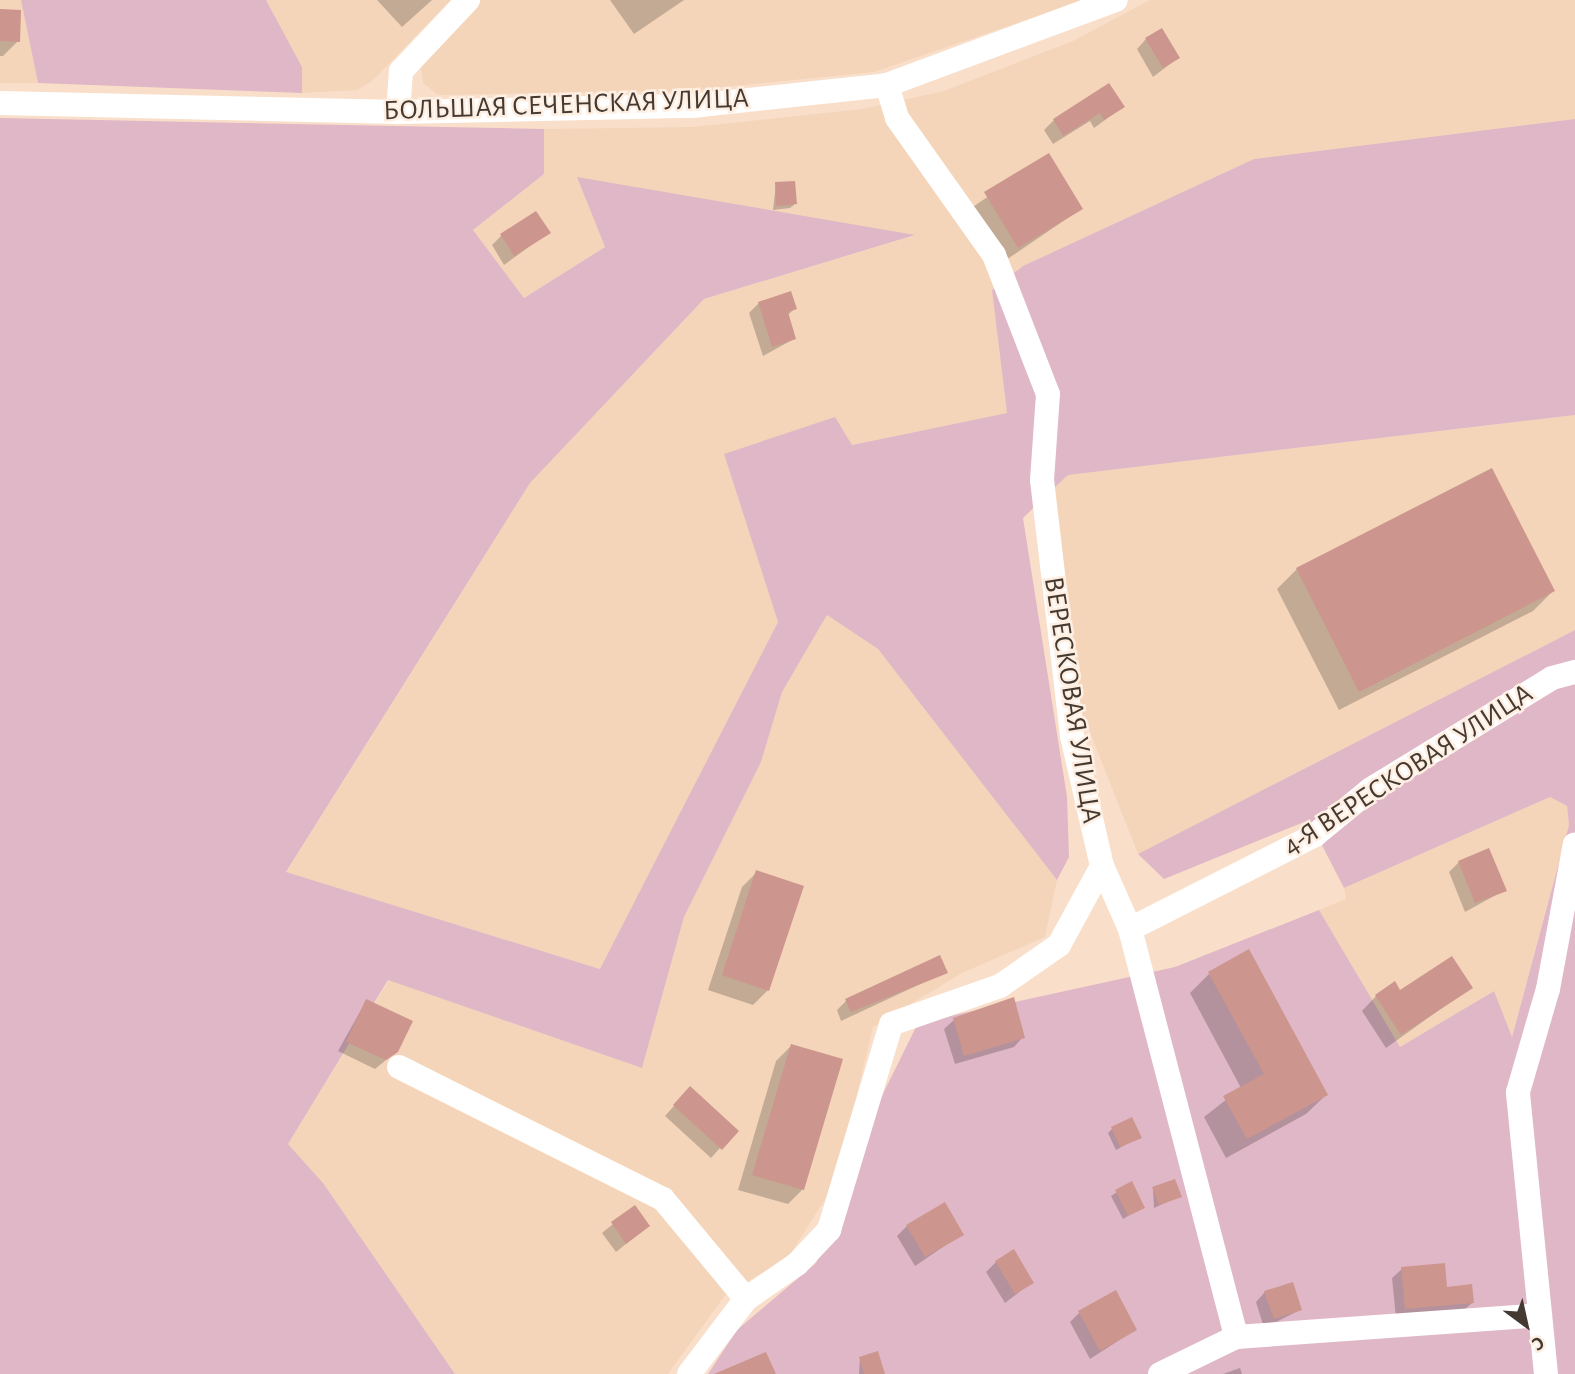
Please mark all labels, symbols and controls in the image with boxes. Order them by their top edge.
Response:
street label: БОЛЬШАЯ СЕЧЕНСКАЯ УЛИЦА [383,82,749,128]
street label: ВЕРЕСКОВАЯ УЛИЦА [1036,574,1108,826]
street label: 4-Я ВЕРЕСКОВАЯ УЛИЦА [1277,677,1539,863]
north arrow [1491,1290,1561,1360]
text: С [1528,1332,1547,1354]

